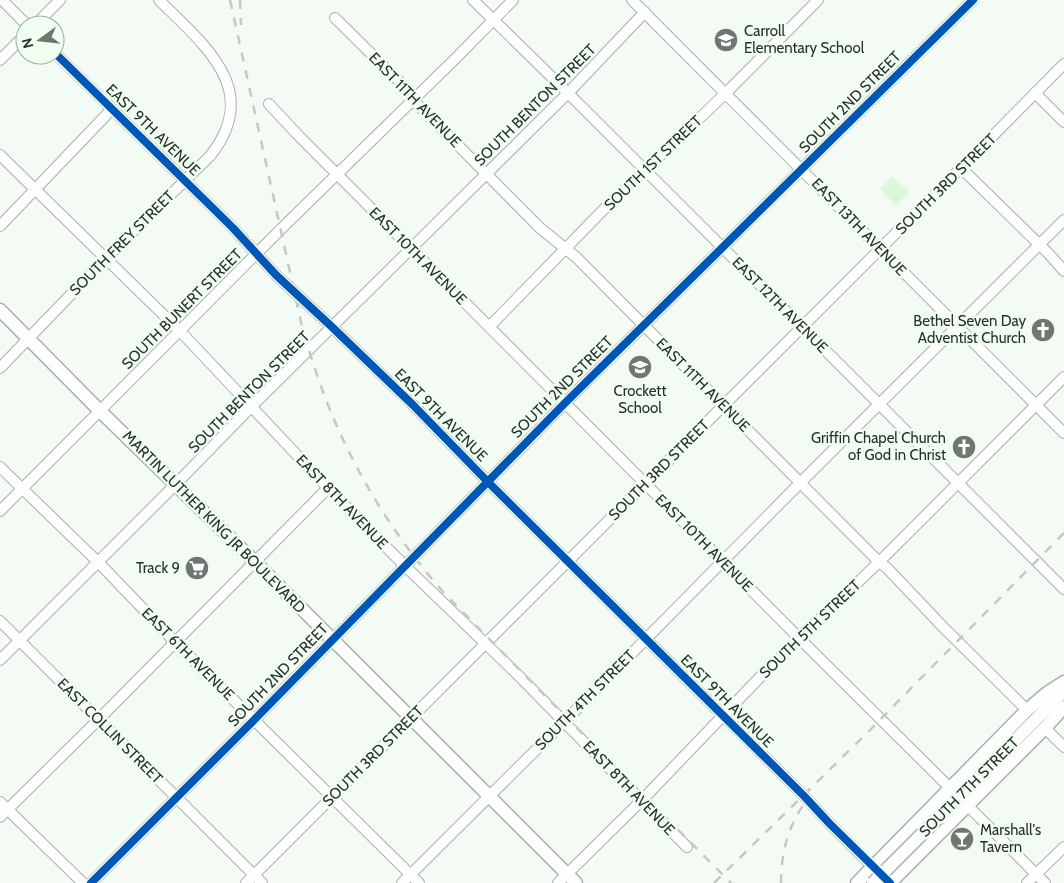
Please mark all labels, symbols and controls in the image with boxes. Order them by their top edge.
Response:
north arrow [15,15,65,65]
place label: Carroll Elementary School [744,22,865,57]
school or university icon: Carroll Elementary School [713,27,739,53]
text: N [17,36,37,50]
street label: SOUTH BENTON STREET [470,40,600,170]
street label: SOUTH 2ND STREET [795,47,905,157]
street label: EAST 11TH AVENUE [365,49,465,151]
street label: EAST 9TH AVENUE [102,81,204,179]
street label: SOUTH 1ST STREET [601,112,705,214]
street label: SOUTH 3RD STREET [892,130,1000,238]
street label: EAST 13TH AVENUE [808,175,910,279]
street label: SOUTH FREY STREET [66,187,178,299]
street label: EAST 10TH AVENUE [366,204,470,308]
street label: SOUTH BUNERT STREET [118,245,246,373]
street label: EAST 12TH AVENUE [728,253,832,357]
place label: Bethel Seven Day Adventist Church [913,312,1026,347]
church icon: Bethel Seven Day Adventist Church [1030,317,1056,343]
street label: SOUTH BENTON STREET [184,327,314,457]
street label: SOUTH 2ND STREET [507,332,617,442]
street label: EAST 11TH AVENUE [652,334,754,436]
school or university icon: Crockett School [627,354,653,380]
street label: EAST 9TH AVENUE [391,365,491,465]
place label: Crockett School [614,382,666,417]
street label: SOUTH 3RD STREET [605,416,713,524]
street label: MARTIN LUTHER KING JR BOULEVARD [119,427,309,617]
place label: Griffin Chapel Church of God in Christ [811,429,946,464]
church icon: Griffin Chapel Church of God in Christ [951,434,977,460]
street label: EAST 8TH AVENUE [292,451,392,553]
street label: EAST 10TH AVENUE [652,491,756,595]
supermarket icon: Track 9 [184,555,210,581]
place label: Track 9 [136,559,180,577]
street label: SOUTH 5TH STREET [756,576,864,682]
street label: EAST 6TH AVENUE [138,604,238,704]
street label: SOUTH 2ND STREET [224,620,332,730]
street label: SOUTH 4TH STREET [531,646,639,754]
street label: EAST 9TH AVENUE [677,651,777,751]
street label: EAST COLLIN STREET [54,675,166,787]
street label: SOUTH 3RD STREET [319,702,427,810]
street label: SOUTH 7TH STREET [916,734,1022,840]
street label: EAST 8TH AVENUE [579,737,679,839]
place label: Marshall's Tavern [980,821,1041,856]
bar icon: Marshall's Tavern [949,826,975,852]

